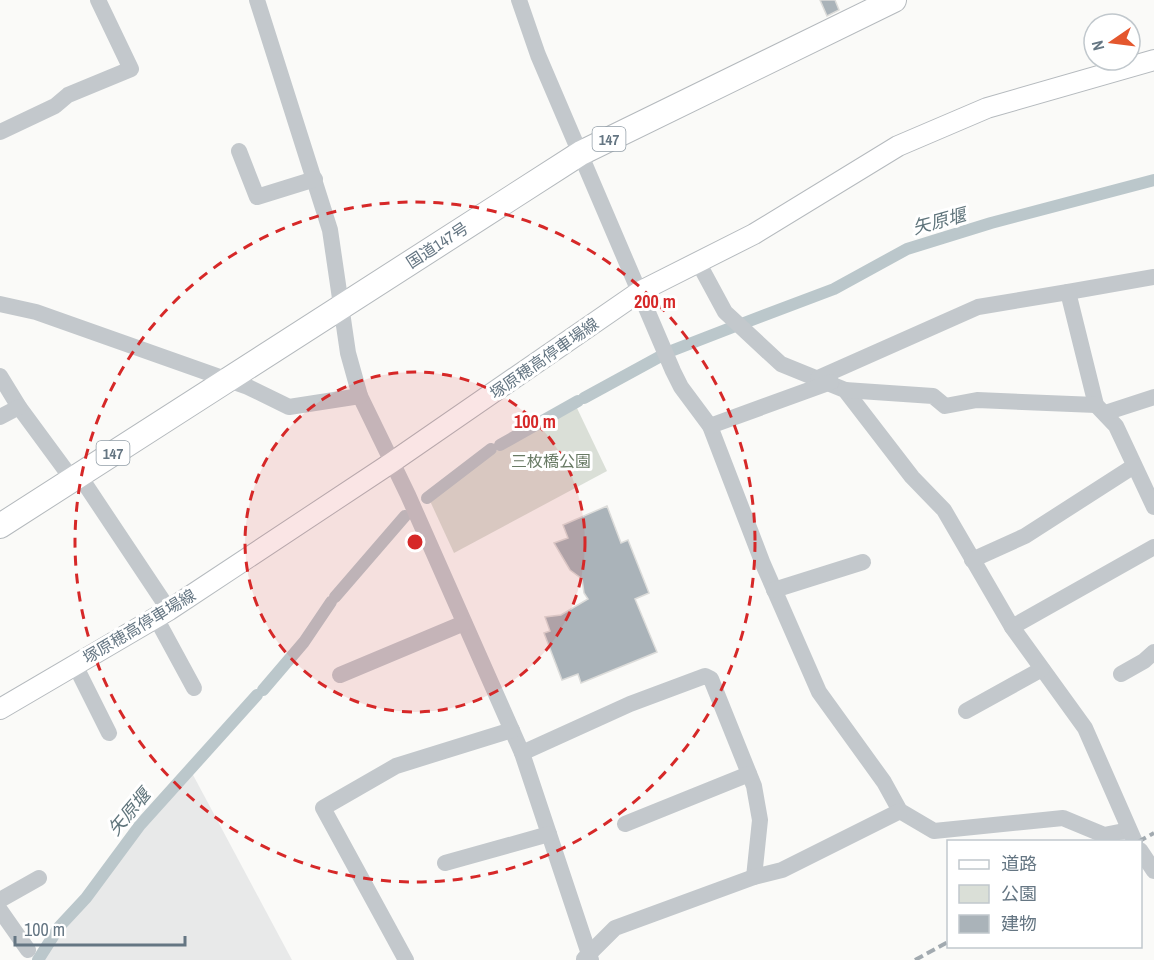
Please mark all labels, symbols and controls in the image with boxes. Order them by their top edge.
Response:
north arrow [1082,12,1142,72]
text: N [1086,38,1109,53]
road number: 147 [592,127,626,151]
water label: 矢原堰 [910,201,971,240]
street label: 国道147号 [402,217,472,273]
text: 200 m [634,289,676,314]
street label: 塚原穂高停車場線 [485,312,603,404]
text: 100 m [514,409,556,434]
road number: 147 [96,441,130,465]
park label: 三枚橋公園 [511,450,591,472]
centre of rings [405,532,425,552]
street label: 塚原穂高停車場線 [78,584,200,668]
water label: 矢原堰 [102,781,158,841]
legend [947,840,1142,948]
text: 道路 [1001,851,1037,876]
text: 公園 [1001,881,1037,906]
scale bar [15,909,184,947]
text: 建物 [1001,911,1037,936]
text: 100 m [24,917,65,942]

